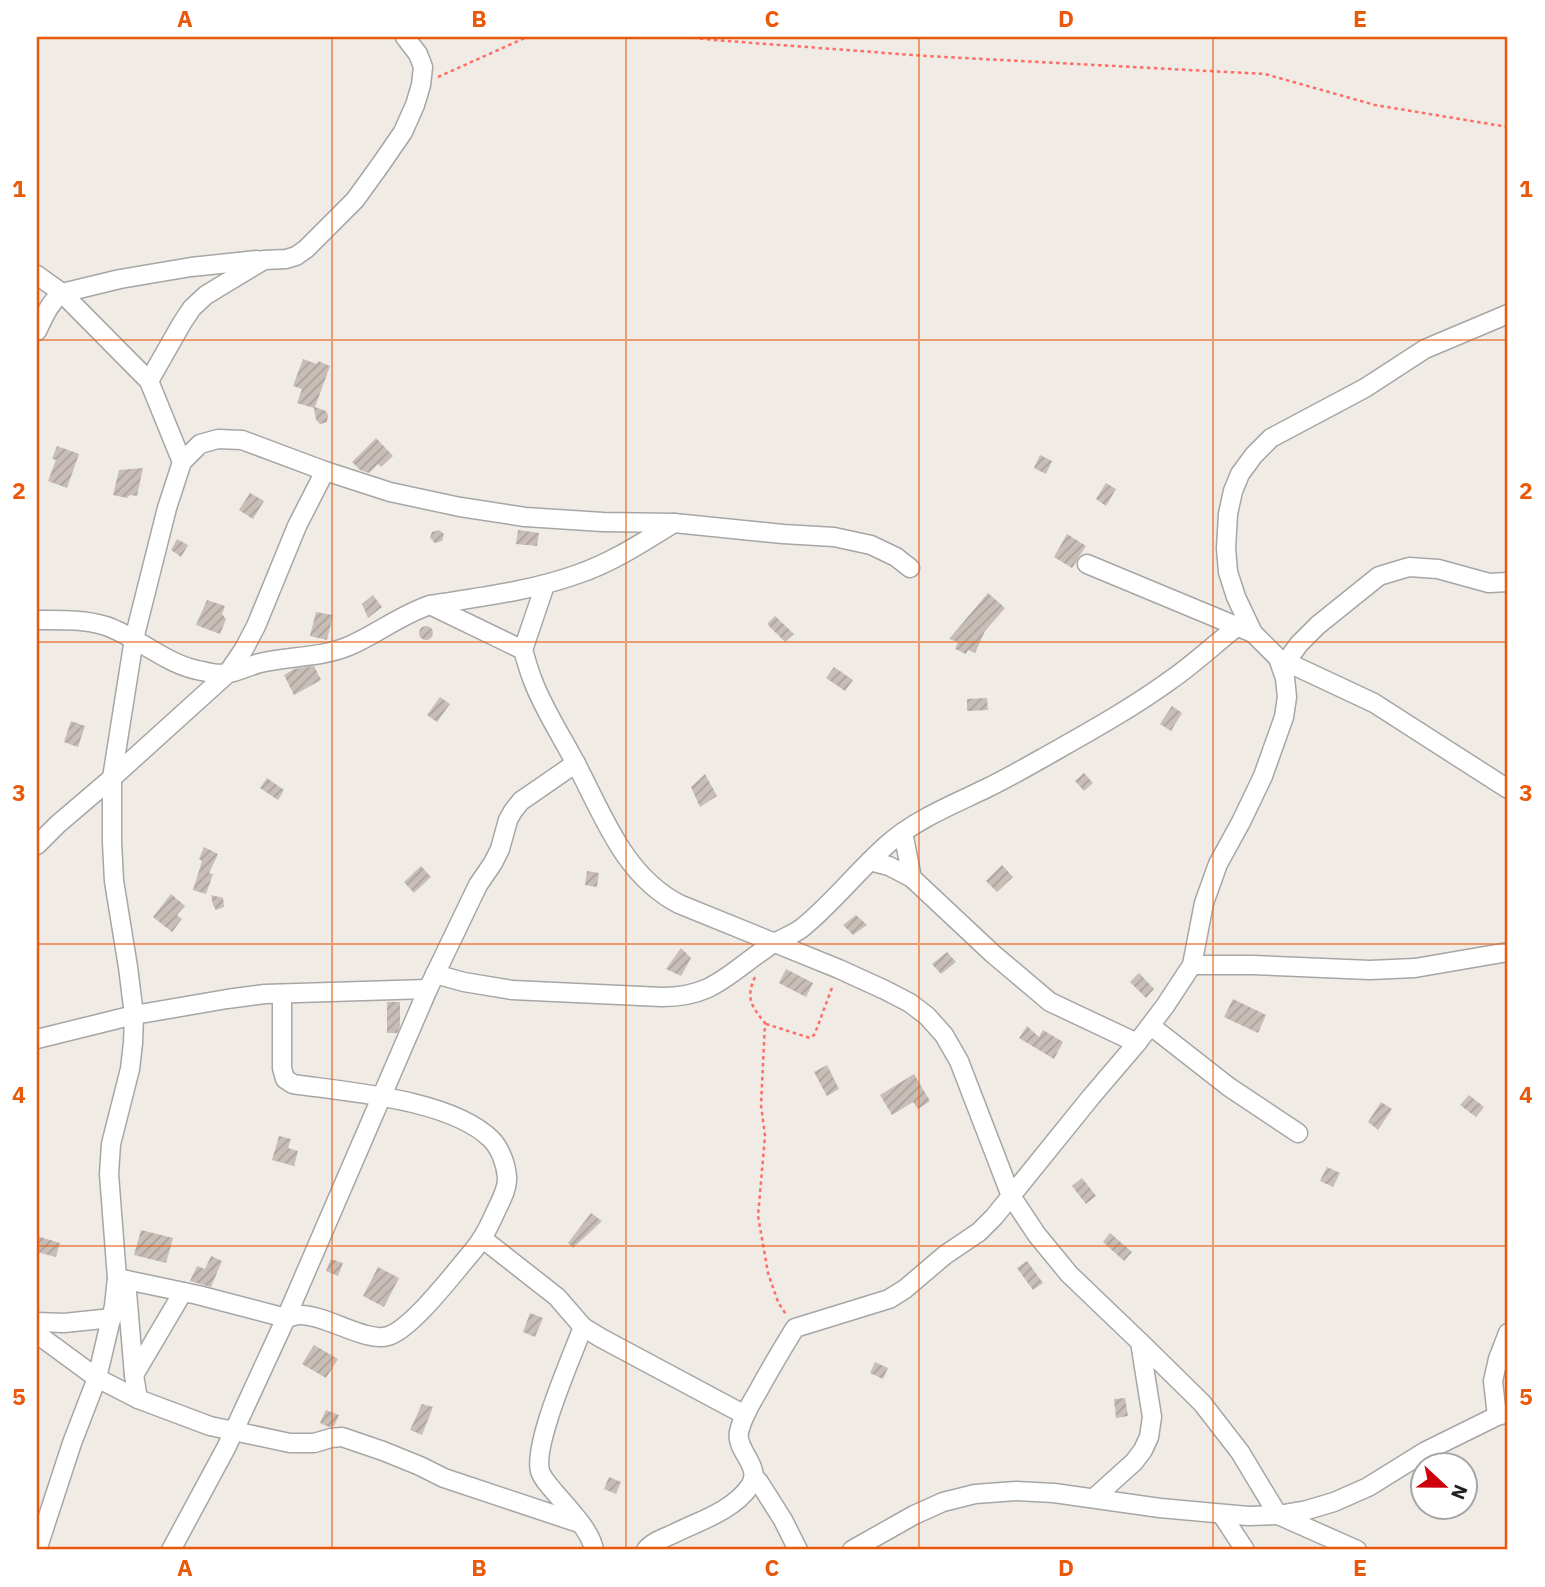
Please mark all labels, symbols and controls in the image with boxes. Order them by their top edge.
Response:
text: A [177,3,193,33]
text: B [471,3,487,33]
text: C [765,3,780,33]
text: D [1058,3,1074,33]
text: E [1353,3,1367,33]
text: 1 [12,173,26,203]
text: 1 [1519,173,1533,203]
text: 2 [12,475,26,505]
text: 2 [1519,475,1533,505]
text: 3 [12,777,26,807]
text: 3 [1519,777,1533,807]
text: 4 [12,1079,26,1109]
text: 4 [1519,1079,1533,1109]
text: 5 [12,1381,26,1411]
text: 5 [1519,1381,1533,1411]
north arrow [1408,1450,1478,1520]
text: N [1446,1481,1473,1503]
text: A [177,1552,193,1582]
text: B [471,1552,487,1582]
text: C [765,1552,780,1582]
text: D [1058,1552,1074,1582]
text: E [1353,1552,1367,1582]

